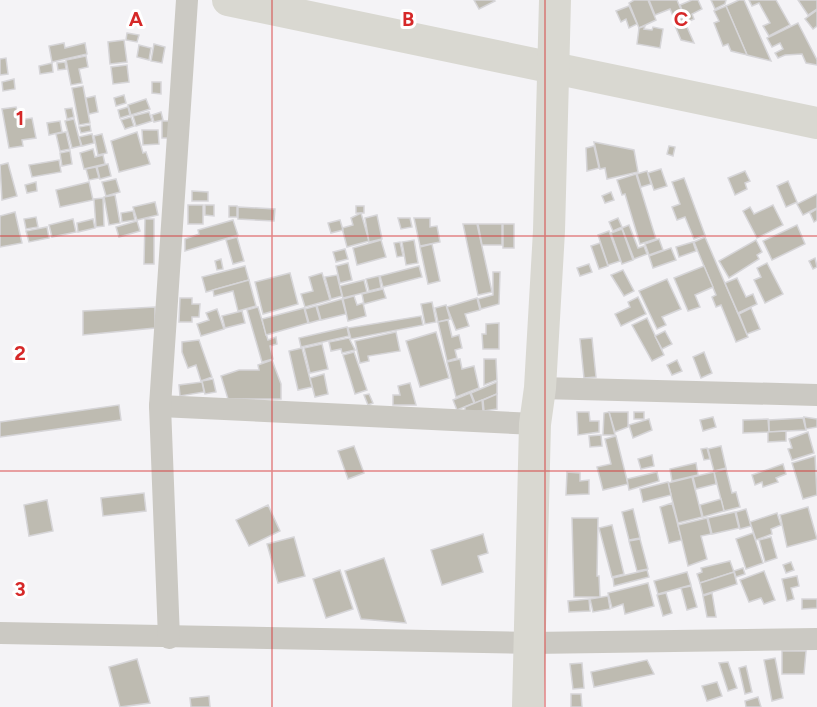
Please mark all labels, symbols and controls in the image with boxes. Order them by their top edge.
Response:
text: A [129,7,144,31]
text: B [402,7,414,31]
text: C [674,7,688,31]
text: 1 [16,106,24,130]
text: 2 [14,341,26,365]
text: 3 [14,577,26,601]

